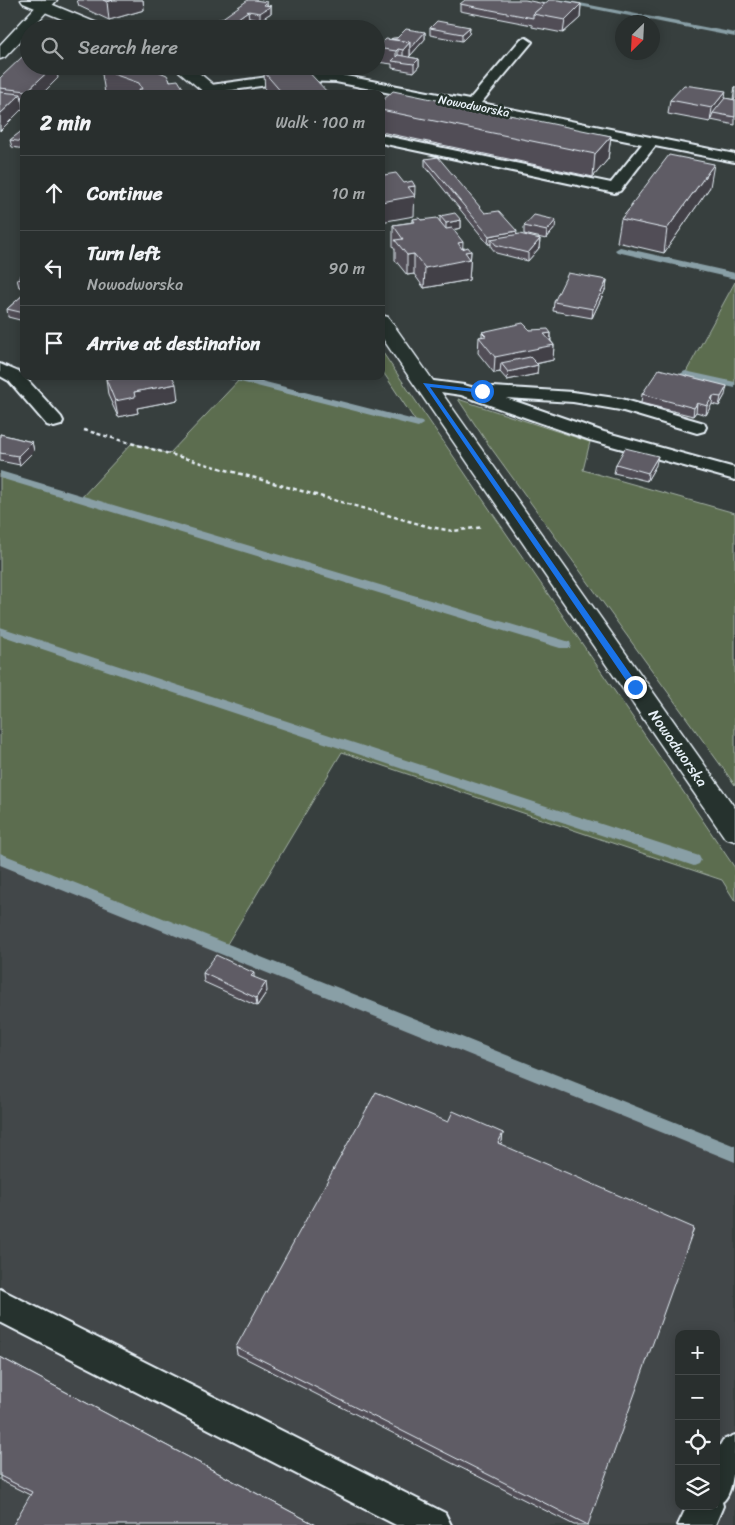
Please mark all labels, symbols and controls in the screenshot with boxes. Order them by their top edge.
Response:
north arrow [615,15,660,60]
search box [20,20,385,75]
text: Search here [78,31,178,64]
icon: search [38,34,66,62]
street label: Nowodworska [436,88,512,124]
text: 2 min [40,104,91,142]
text: Walk · 100 m [275,108,365,137]
text: Continue [87,177,163,210]
icon: ahead [40,179,68,207]
text: 10 m [332,179,365,208]
text: Turn left [87,237,160,270]
icon: left [40,254,68,282]
text: 90 m [329,254,365,283]
text: Nowodworska [87,270,183,299]
text: Arrive at destination [87,327,260,360]
icon: arrive [40,329,68,357]
route start [471,380,494,403]
route end [624,676,647,699]
street label: Nowodworska [641,704,715,793]
map controls [675,1330,720,1510]
button: + [675,1330,720,1375]
button: − [675,1375,720,1420]
button: locate [675,1420,720,1465]
button: layers [675,1465,720,1510]

